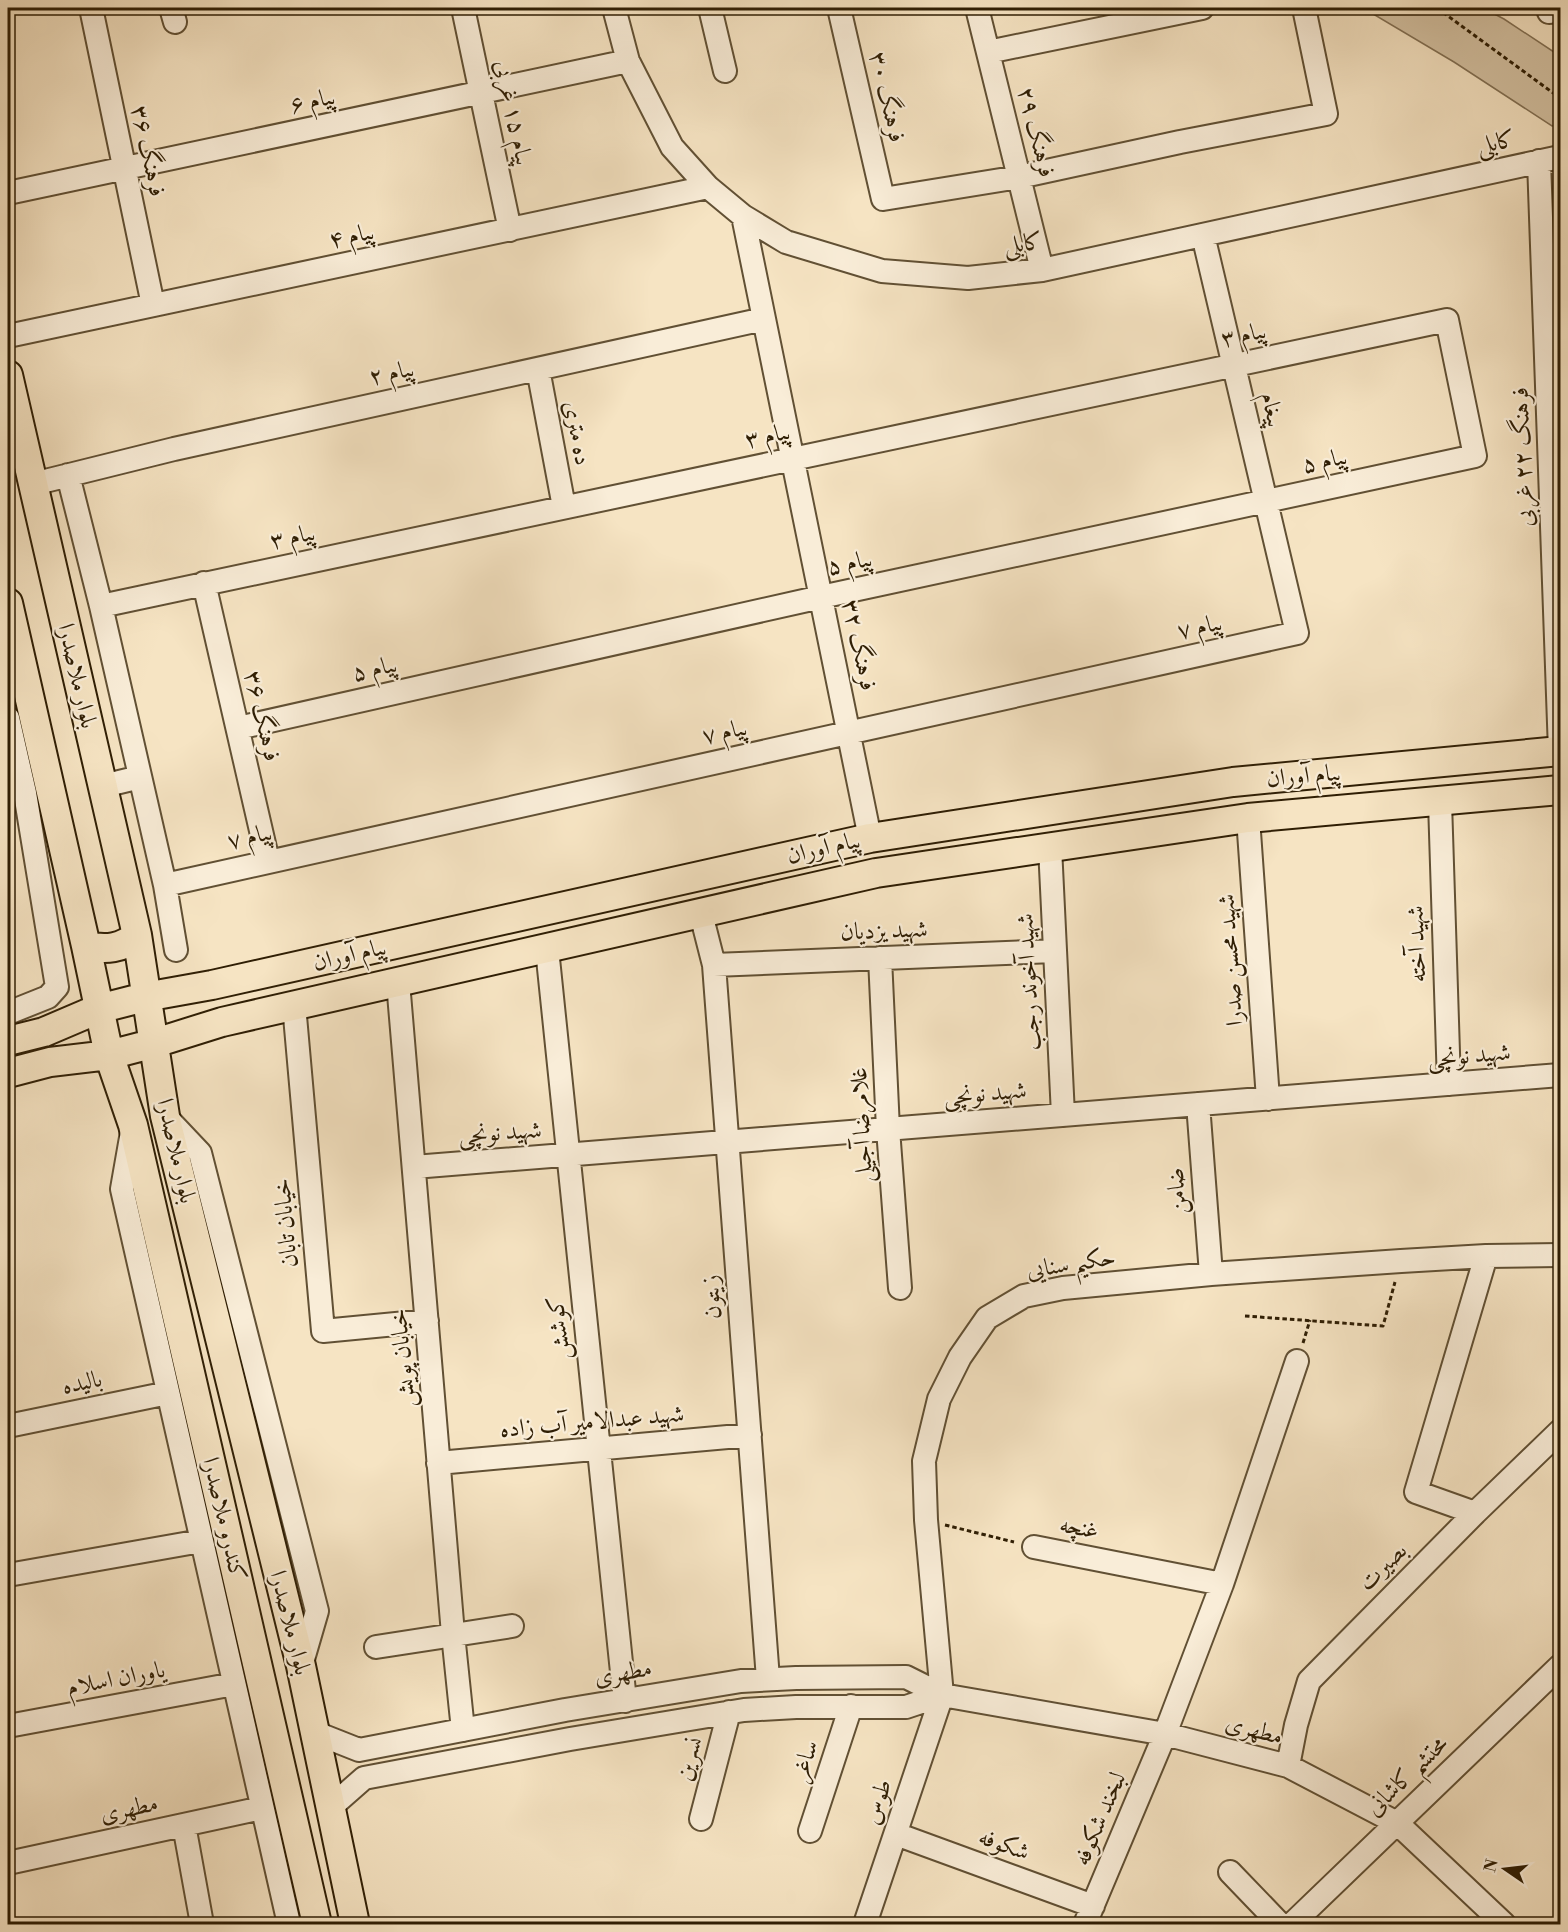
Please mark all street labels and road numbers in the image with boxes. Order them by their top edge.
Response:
street label: فرهنگ ۳۰ [862,48,913,145]
street label: پیام ۱۵ غربی [482,57,539,170]
street label: پیام ۶ [287,82,340,125]
street label: فرهنگ ۲۹ [1010,83,1063,180]
street label: فرهنگ ۳۶ [124,103,173,199]
street label: کابلی [1474,124,1518,163]
street label: پیام ۴ [326,217,379,260]
street label: کابلی [1002,227,1044,262]
street label: پیام ۳ [1218,316,1271,359]
street label: پیام ۲ [366,354,419,397]
street label: فرهنگ ۲۲ غربی [1505,387,1541,527]
street label: پیغام [1248,389,1291,432]
street label: ده متری [556,398,598,468]
street label: پیام ۳ [742,417,795,460]
street label: پیام ۵ [1299,442,1352,485]
street label: پیام ۳ [267,518,320,561]
street label: پیام ۵ [824,544,877,587]
street label: فرهنگ ۳۲ [835,597,884,693]
street label: پیام ۷ [1174,608,1227,651]
street label: بلوار ملاصدرا [50,621,104,731]
street label: پیام ۵ [349,649,402,694]
street label: فرهنگ ۳۶ [237,667,288,764]
street label: پیام ۷ [699,713,752,756]
street label: پیام آوران [1265,758,1343,799]
street label: پیام ۷ [224,817,277,862]
street label: پیام آوران [784,825,865,876]
street label: شهید محسن صدرا [1211,893,1251,1027]
street label: شهید آخته [1401,905,1433,983]
street label: شهید آخوند رجب [1010,912,1048,1052]
street label: شهید یزدیان [840,914,928,948]
street label: پیام آوران [310,932,391,983]
street label: شهید نونچی [1426,1037,1512,1076]
street label: غلامرضا آجیلی [844,1066,881,1183]
street label: شهید نونچی [942,1075,1028,1114]
street label: بلوار ملاصدرا [149,1096,203,1206]
street label: شهید نونچی [457,1115,543,1152]
street label: ضامن [1160,1167,1194,1215]
street label: خیابان تابان [267,1177,305,1269]
street label: حکیم سنایی [1024,1242,1119,1294]
street label: زیتون [695,1274,729,1320]
street label: کوشش [541,1295,577,1361]
street label: خیابان پویش [384,1307,423,1409]
street label: بالیده [59,1364,105,1402]
street label: شهید عبدالامیر آب زاده [499,1399,685,1445]
street label: کندرو ملاصدرا [195,1454,253,1584]
street label: غنچه [1057,1510,1101,1546]
street label: بصیرت [1352,1536,1414,1598]
street label: بلوار ملاصدرا [263,1568,317,1678]
street label: مطهری [592,1653,654,1693]
street label: یاوران اسلام [64,1655,170,1708]
street label: مطهری [1222,1708,1286,1752]
street label: محتشم کاشانی [1359,1729,1460,1828]
street label: نسرین [669,1734,709,1784]
street label: ساغر [784,1736,827,1786]
street label: لبخند شکوفه [1067,1768,1133,1870]
street label: طوس [857,1776,899,1828]
street label: مطهری [97,1788,161,1830]
street label: شکوفه [974,1822,1034,1868]

